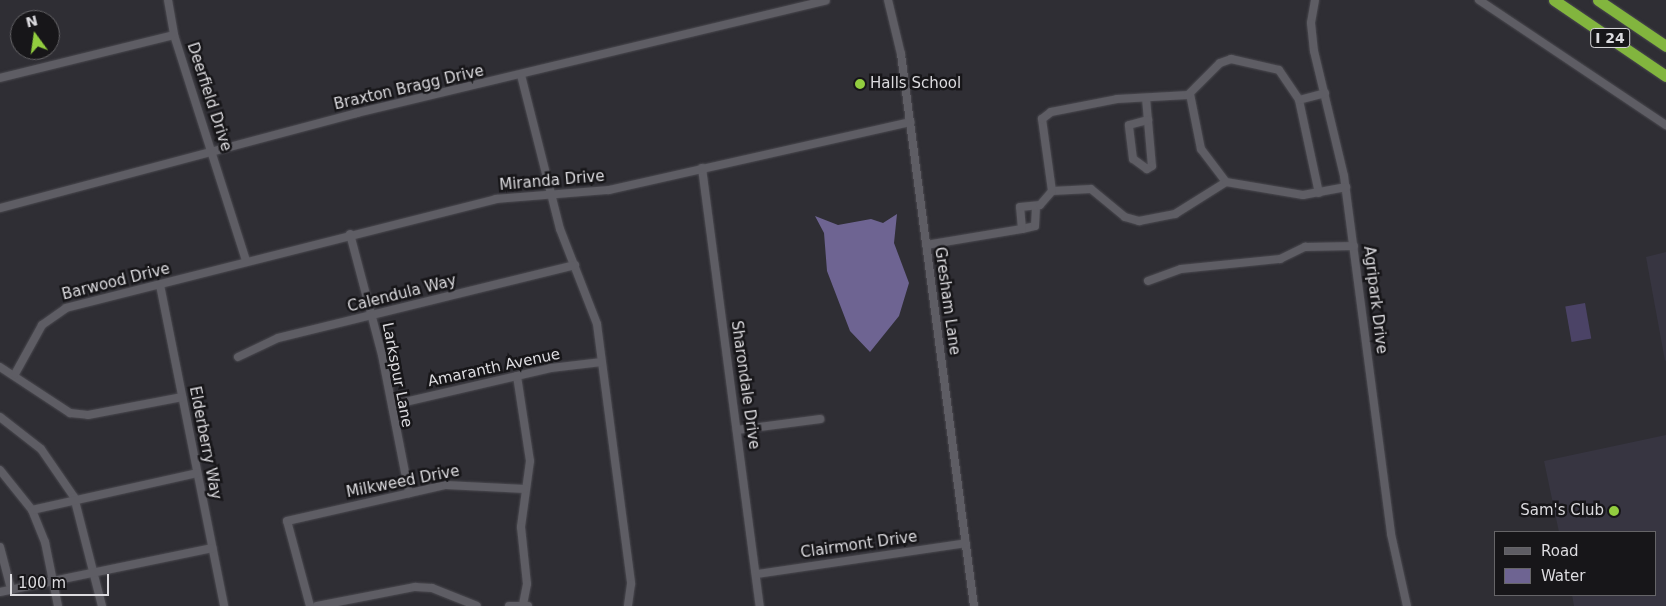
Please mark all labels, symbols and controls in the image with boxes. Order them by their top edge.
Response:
north arrow [10,10,60,60]
text: N [24,12,39,31]
road number: I 24 [1590,26,1630,49]
street label: Deerfield Drive [183,40,235,154]
street label: Braxton Bragg Drive [332,62,486,114]
place label: Halls School [870,75,961,93]
marker: Halls School [854,78,866,90]
street label: Miranda Drive [499,167,605,195]
street label: Agripark Drive [1359,245,1391,355]
street label: Gresham Lane [931,246,963,356]
street label: Barwood Drive [60,260,172,304]
street label: Calendula Way [346,272,458,316]
street label: Sharondale Drive [727,320,763,450]
street label: Larkspur Lane [378,321,416,429]
street label: Amaranth Avenue [426,345,562,391]
street label: Elderberry Way [185,385,225,501]
street label: Milkweed Drive [345,462,461,502]
place label: Sam's Club [1520,502,1604,520]
marker: Sam's Club [1608,505,1620,517]
street label: Clairmont Drive [799,528,919,562]
legend [1494,531,1656,596]
text: Road [1541,542,1579,560]
scale bar [12,564,111,596]
text: Water [1541,567,1585,585]
text: 100 m [18,574,66,592]

